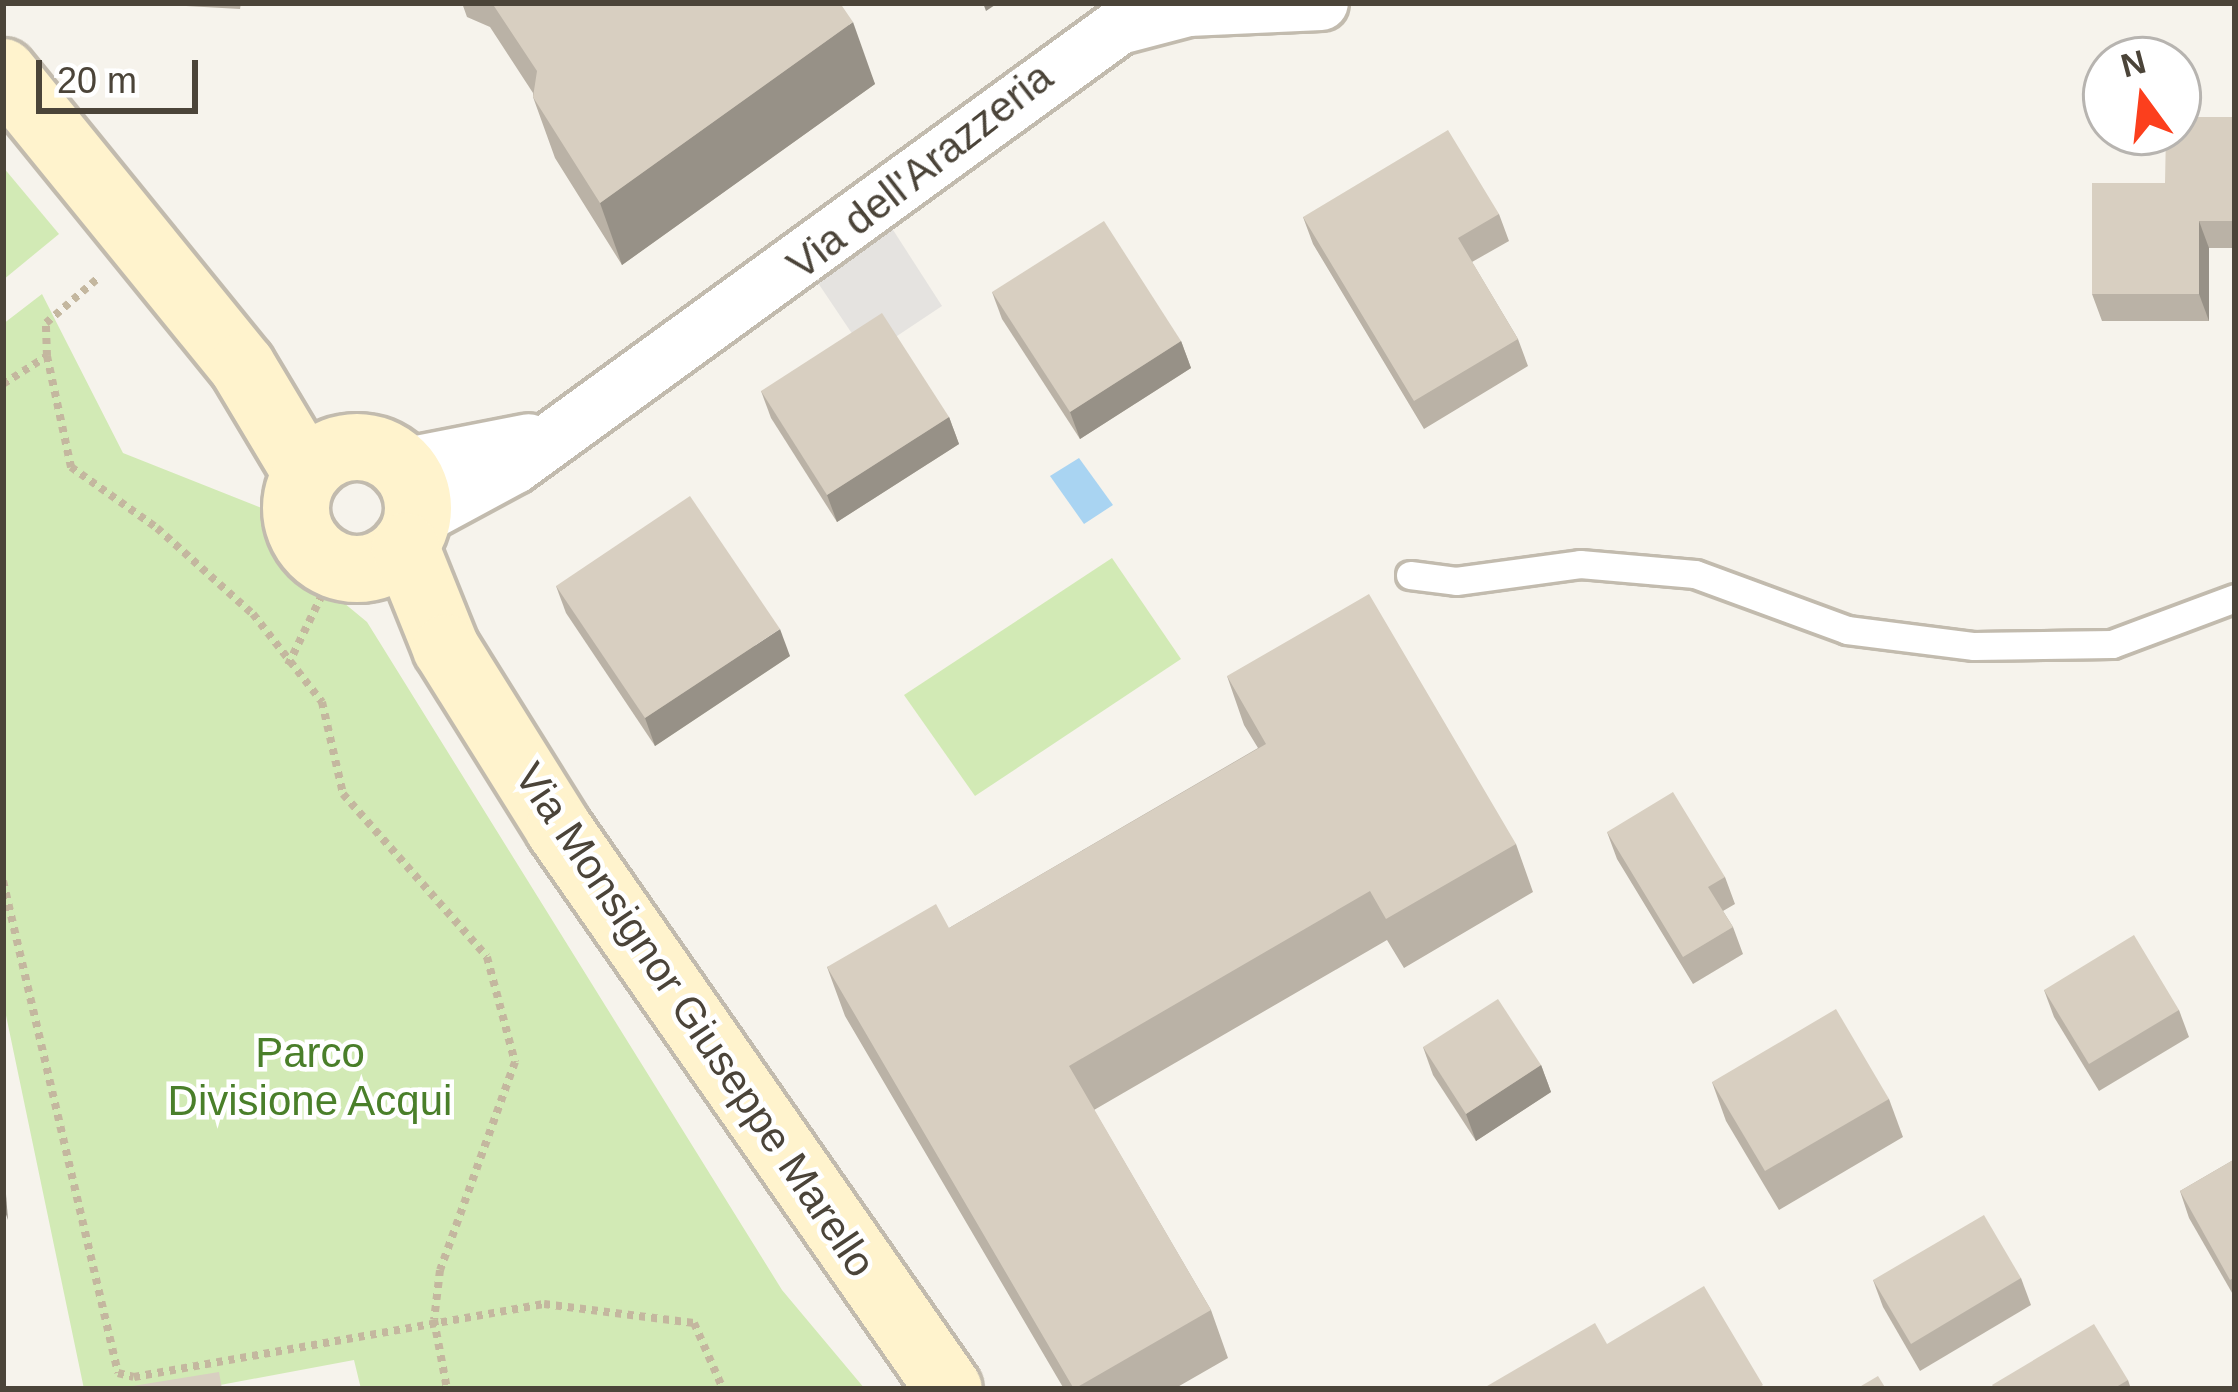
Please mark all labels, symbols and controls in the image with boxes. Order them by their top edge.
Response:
scale bar [42,36,204,110]
north arrow [2082,36,2202,156]
text: N [2117,43,2150,85]
street label: Via dell'Arazzeria [777,52,1063,290]
text: 20 m [57,60,137,101]
street label: Via Monsignor Giuseppe Marello [504,754,886,1286]
park label: Parco Divisione Acqui [166,1028,454,1126]

